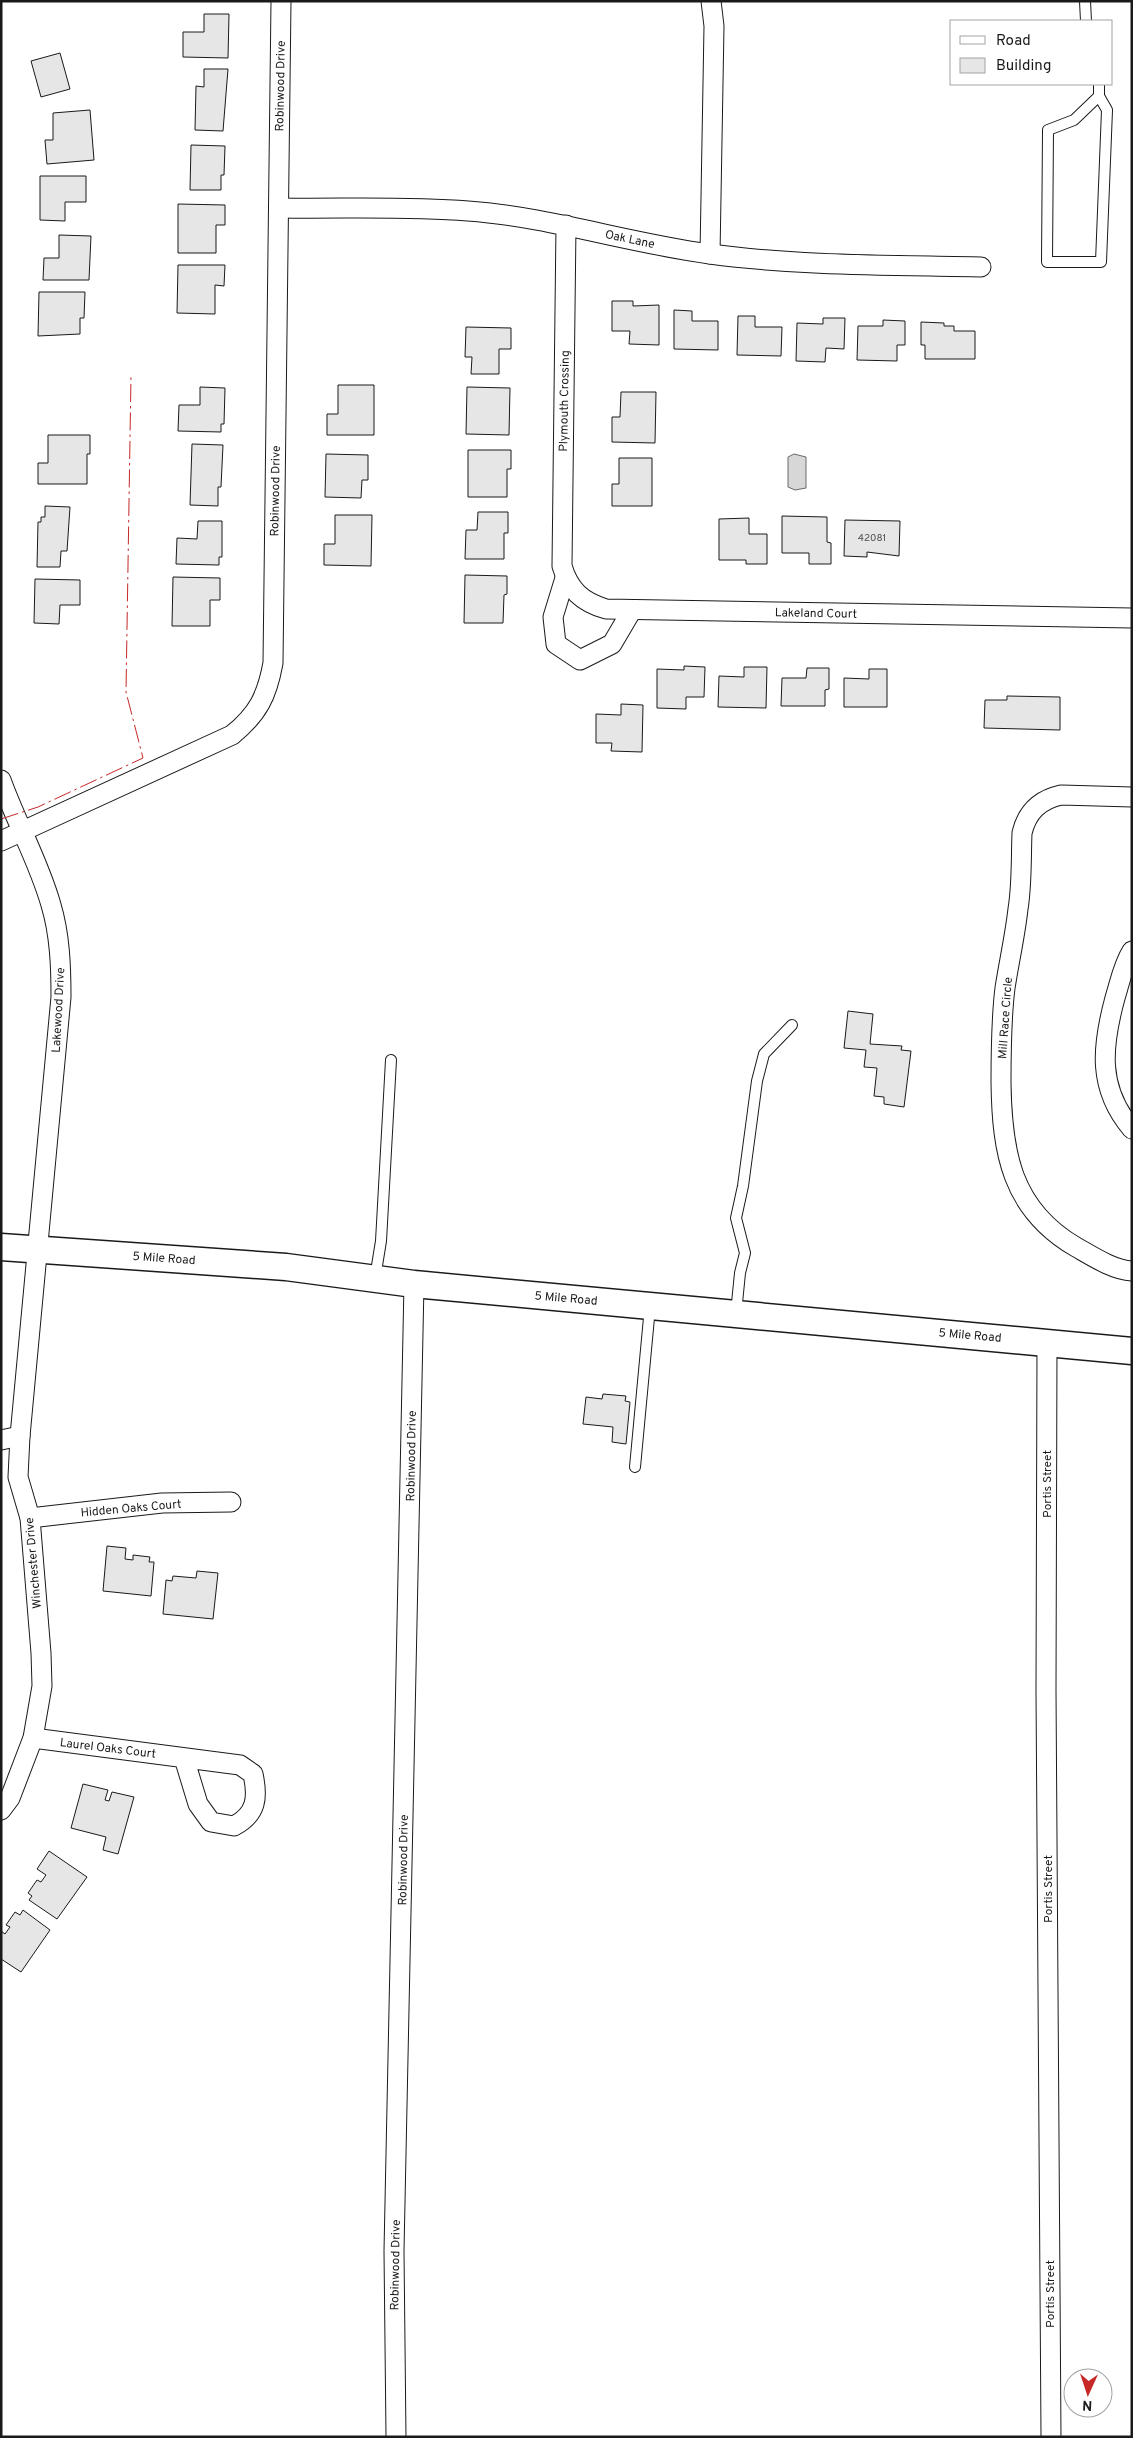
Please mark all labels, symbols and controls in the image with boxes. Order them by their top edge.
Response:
legend [950,20,1113,85]
text: Road [996,32,1031,51]
street label: Robinwood Drive [272,40,290,132]
text: Building [996,57,1051,76]
street label: Oak Lane [603,227,656,253]
street label: Plymouth Crossing [556,350,574,452]
street label: Robinwood Drive [267,445,285,537]
house number: 42081 [858,532,886,545]
street label: Lakeland Court [775,605,857,623]
street label: Lakewood Drive [49,967,69,1053]
street label: Mill Race Circle [995,976,1017,1060]
street label: 5 Mile Road [132,1249,196,1269]
street label: 5 Mile Road [534,1288,598,1310]
street label: 5 Mile Road [938,1325,1002,1347]
street label: Robinwood Drive [403,1410,421,1502]
street label: Portis Street [1040,1450,1056,1518]
street label: Hidden Oaks Court [80,1497,182,1521]
street label: Winchester Drive [22,1517,46,1609]
street label: Laurel Oaks Court [59,1735,157,1763]
street label: Robinwood Drive [395,1814,413,1906]
street label: Portis Street [1041,1855,1057,1923]
street label: Robinwood Drive [387,2219,405,2311]
street label: Portis Street [1043,2260,1059,2328]
north arrow [1063,2368,1113,2418]
text: N [1082,2396,1093,2413]

